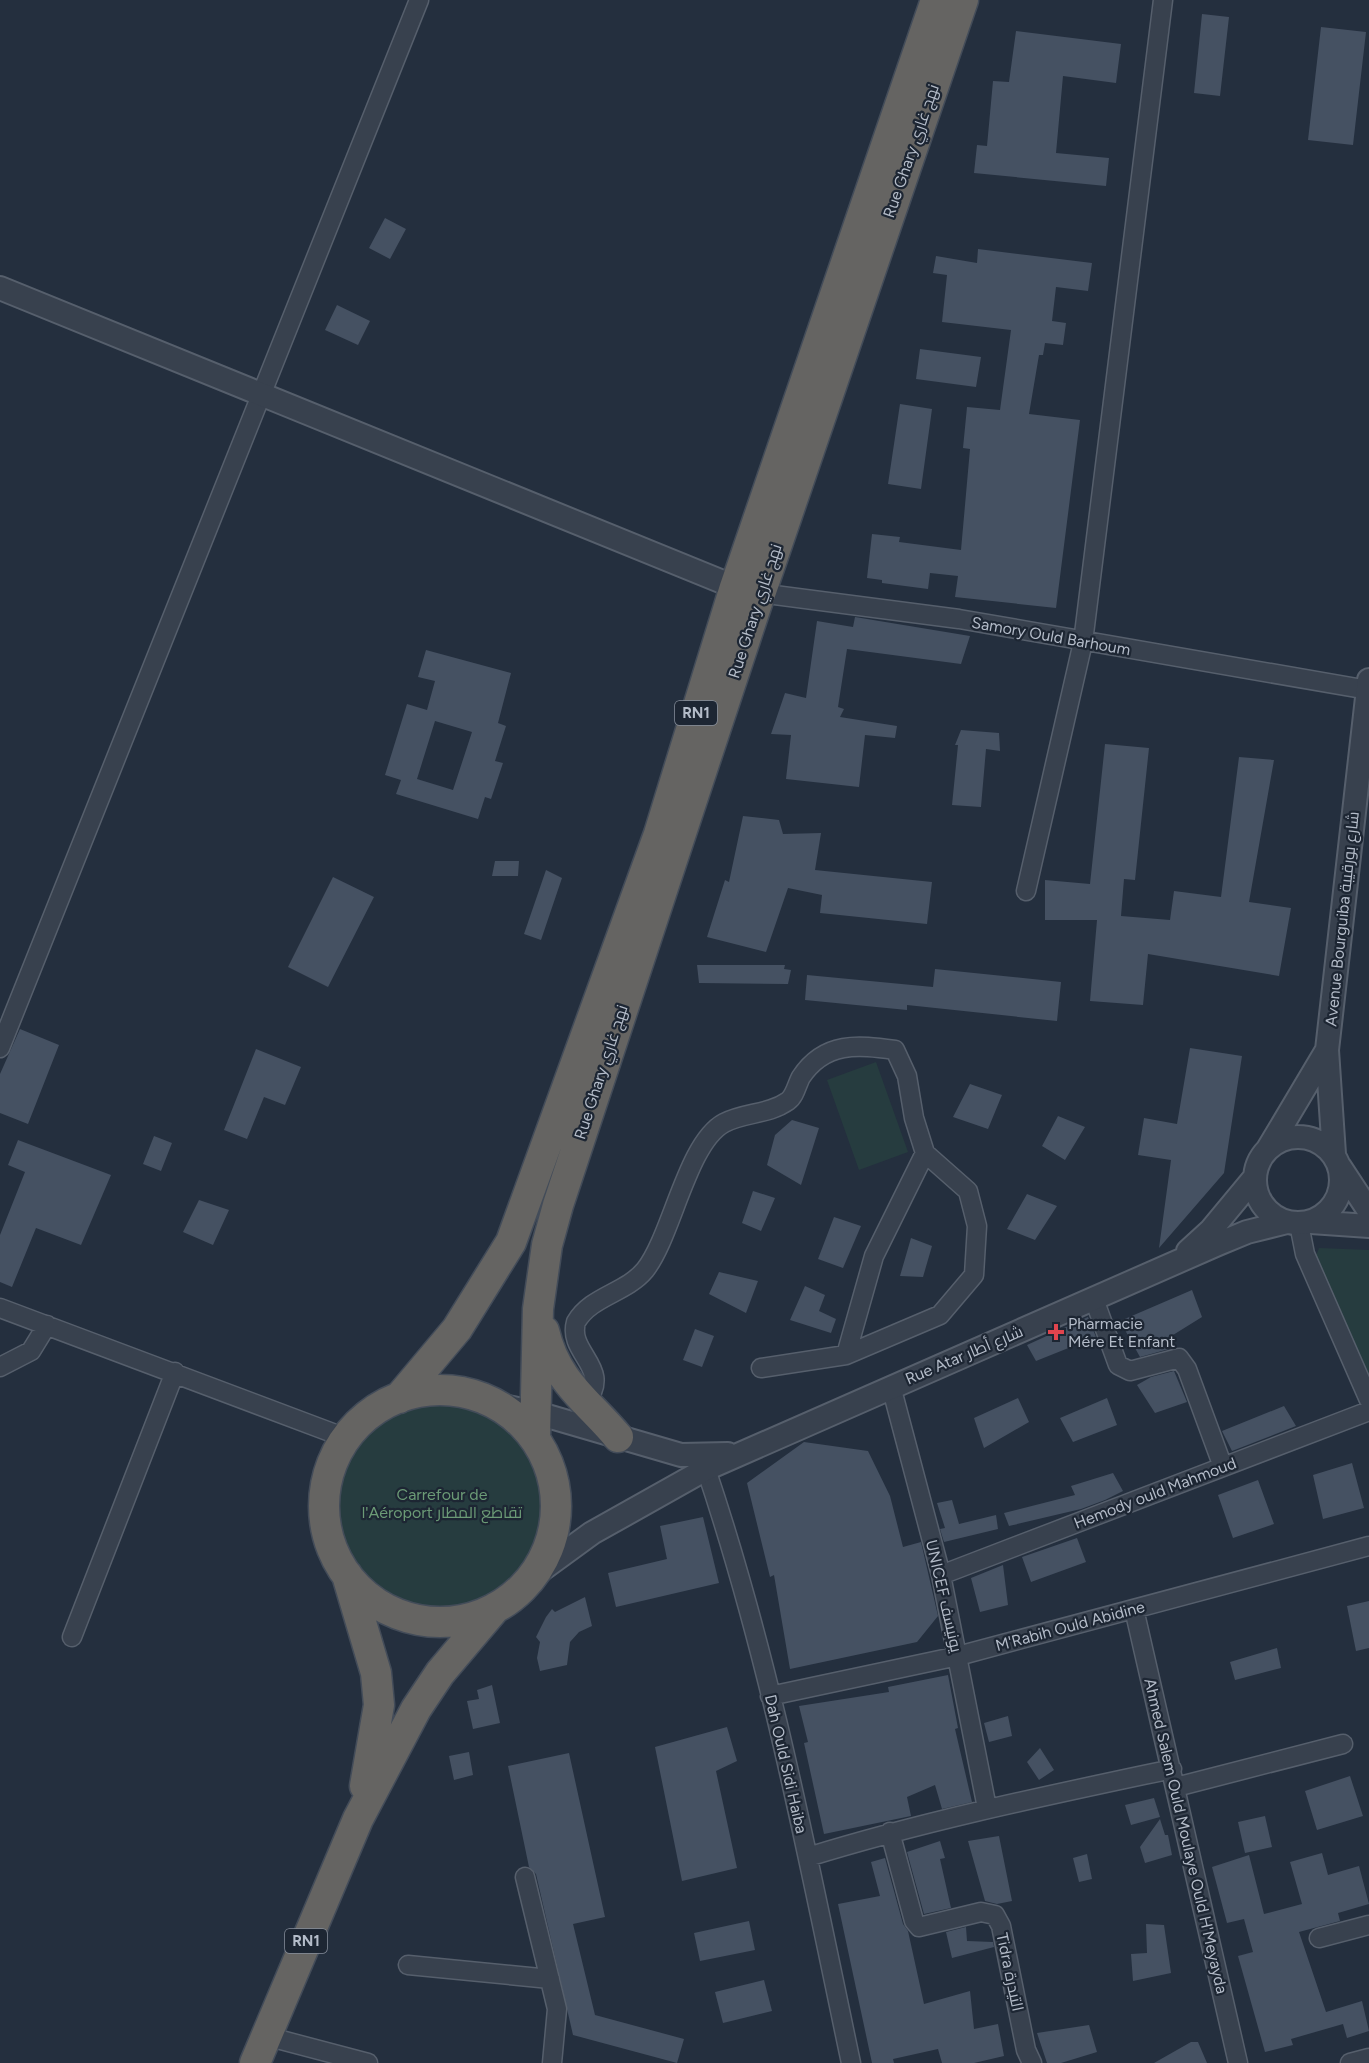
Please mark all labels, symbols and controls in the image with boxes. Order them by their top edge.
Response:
street label: Rue Ghary نهج غاري [879,82,947,222]
street label: Rue Ghary نهج غاري [724,541,790,682]
street label: Samory Ould Barhoum [970,613,1132,659]
road number: RN1 [675,701,717,725]
street label: Avenue Bourguiba شارع بورقيبة [1321,811,1365,1028]
street label: Rue Ghary نهج غاري [570,1002,636,1143]
place label: Pharmacie Mére Et Enfant [1068,1314,1175,1351]
street label: Rue Atar شارع أطار [902,1322,1027,1390]
marker: Pharmacie Mére Et Enfant [1049,1325,1063,1339]
street label: Hemody ould Mahmoud [1071,1453,1239,1533]
park label: Carrefour de l'Aéroport تقاطع المطار [362,1485,523,1524]
street label: UNICEF يونيسف [922,1538,966,1655]
street label: M'Rabih Ould Abidine [993,1597,1147,1655]
street label: Ahmed Salem Ould Moulaye Ould H'Meyayda [1140,1676,1232,1996]
street label: Dah Ould Sidi Haiba [761,1693,811,1835]
road number: RN1 [285,1929,327,1953]
street label: Tidra التيدرة [992,1931,1028,2013]

